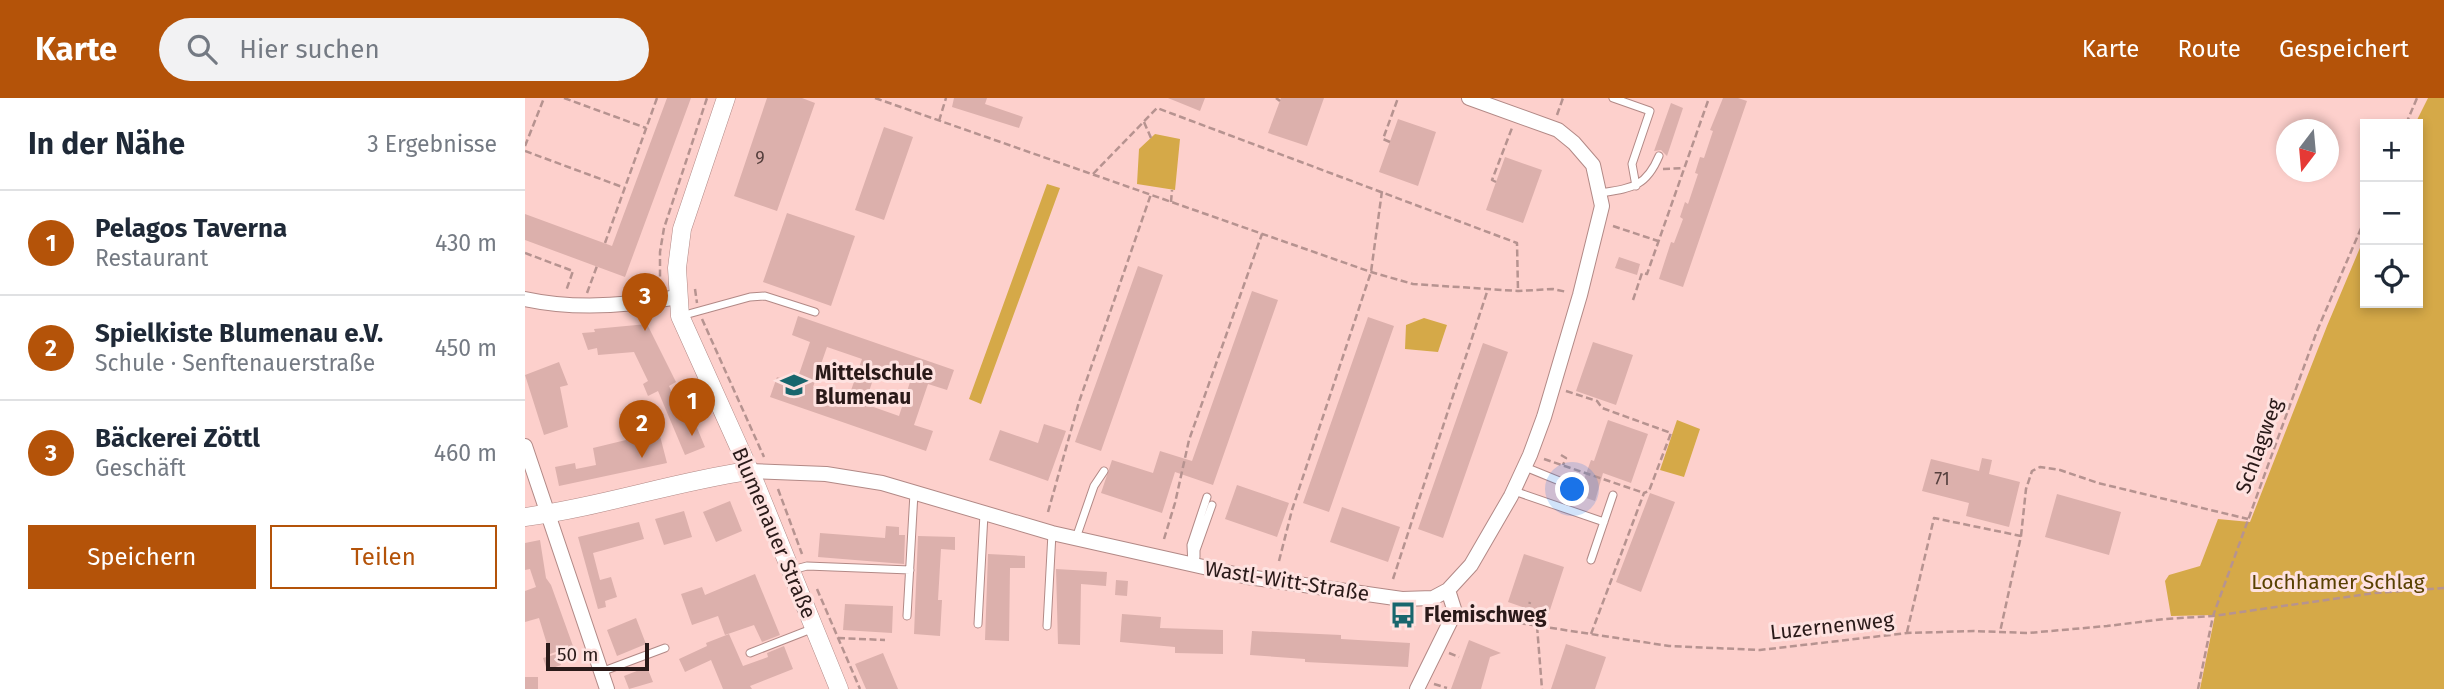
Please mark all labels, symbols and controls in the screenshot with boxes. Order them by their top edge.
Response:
search box [159,18,649,81]
text: Karte [35,29,117,69]
icon: search [183,30,221,68]
text: Hier suchen [239,34,380,65]
text: Karte [2082,35,2139,63]
text: Route [2177,35,2241,63]
text: Gespeichert [2279,35,2409,63]
north arrow [2276,119,2339,182]
map controls [2360,119,2423,308]
button: + [2360,119,2423,182]
text: In der Nähe [28,126,185,162]
text: 3 Ergebnisse [367,130,497,158]
house number: 9 [755,147,765,169]
button: − [2360,182,2423,245]
text: Pelagos Taverna [95,213,287,244]
text: 1 [46,229,56,257]
text: 430 m [435,229,497,257]
text: Restaurant [95,244,208,272]
button: locate [2360,245,2423,308]
pin: 3 [622,273,668,331]
text: Spielkiste Blumenau e.V. [95,318,383,349]
text: 2 [45,334,57,362]
text: 450 m [435,334,497,362]
text: Schule · Senftenauerstraße [95,349,375,377]
place label: Mittelschule Blumenau [815,360,934,410]
school or university icon: Mittelschule Blumenau [779,370,809,400]
pin: 1 [669,378,715,436]
street label: Schlagweg [2230,395,2288,497]
pin: 2 [619,400,665,458]
text: Bäckerei Zöttl [95,423,260,454]
text: 3 [45,439,57,467]
text: 460 m [434,439,497,467]
street label: Blumenauer Straße [726,444,822,622]
text: Geschäft [95,454,186,482]
house number: 71 [1934,468,1950,490]
your location [1555,472,1589,506]
button: Speichern [28,525,256,589]
button: Teilen [270,525,497,589]
street label: Wastl-Witt-Straße [1203,555,1371,607]
park label: Lochhamer Schlag [2251,569,2425,595]
bus stop icon: Flemischweg [1388,600,1418,630]
place label: Flemischweg [1424,602,1547,628]
street label: Luzernenweg [1769,607,1895,645]
scale bar [546,640,649,672]
text: 50 m [557,643,598,666]

